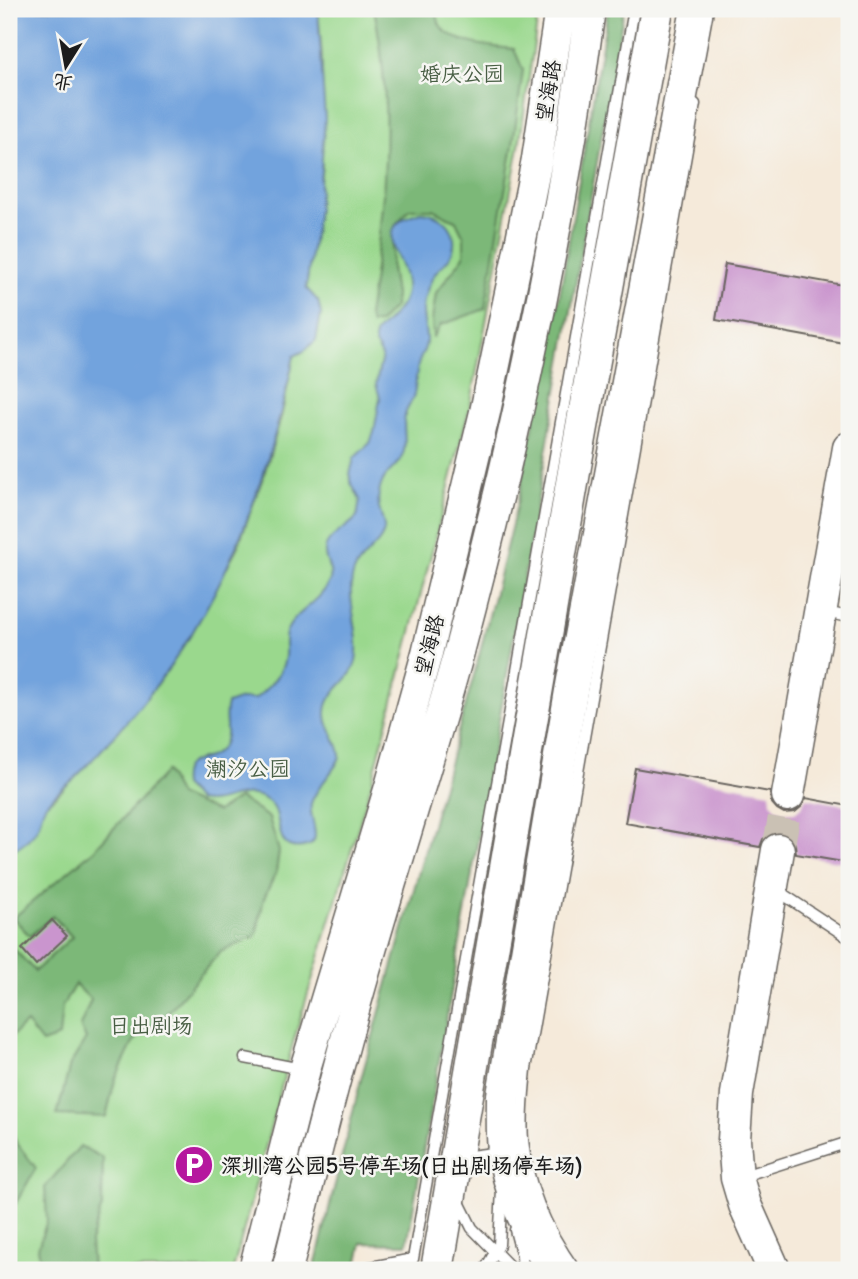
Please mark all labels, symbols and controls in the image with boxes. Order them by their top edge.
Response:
north arrow [32,32,102,102]
street label: 望海路 [530,58,566,124]
park label: 婚庆公园 [420,60,504,87]
text: 北 [51,69,74,96]
street label: 望海路 [408,611,450,679]
park label: 潮汐公园 [206,755,290,782]
park label: 日出剧场 [109,1012,193,1039]
parking icon: 深圳湾公园5号停车场(日出剧场停车场) [173,1144,215,1186]
place label: 深圳湾公园5号停车场(日出剧场停车场) [221,1152,582,1179]

